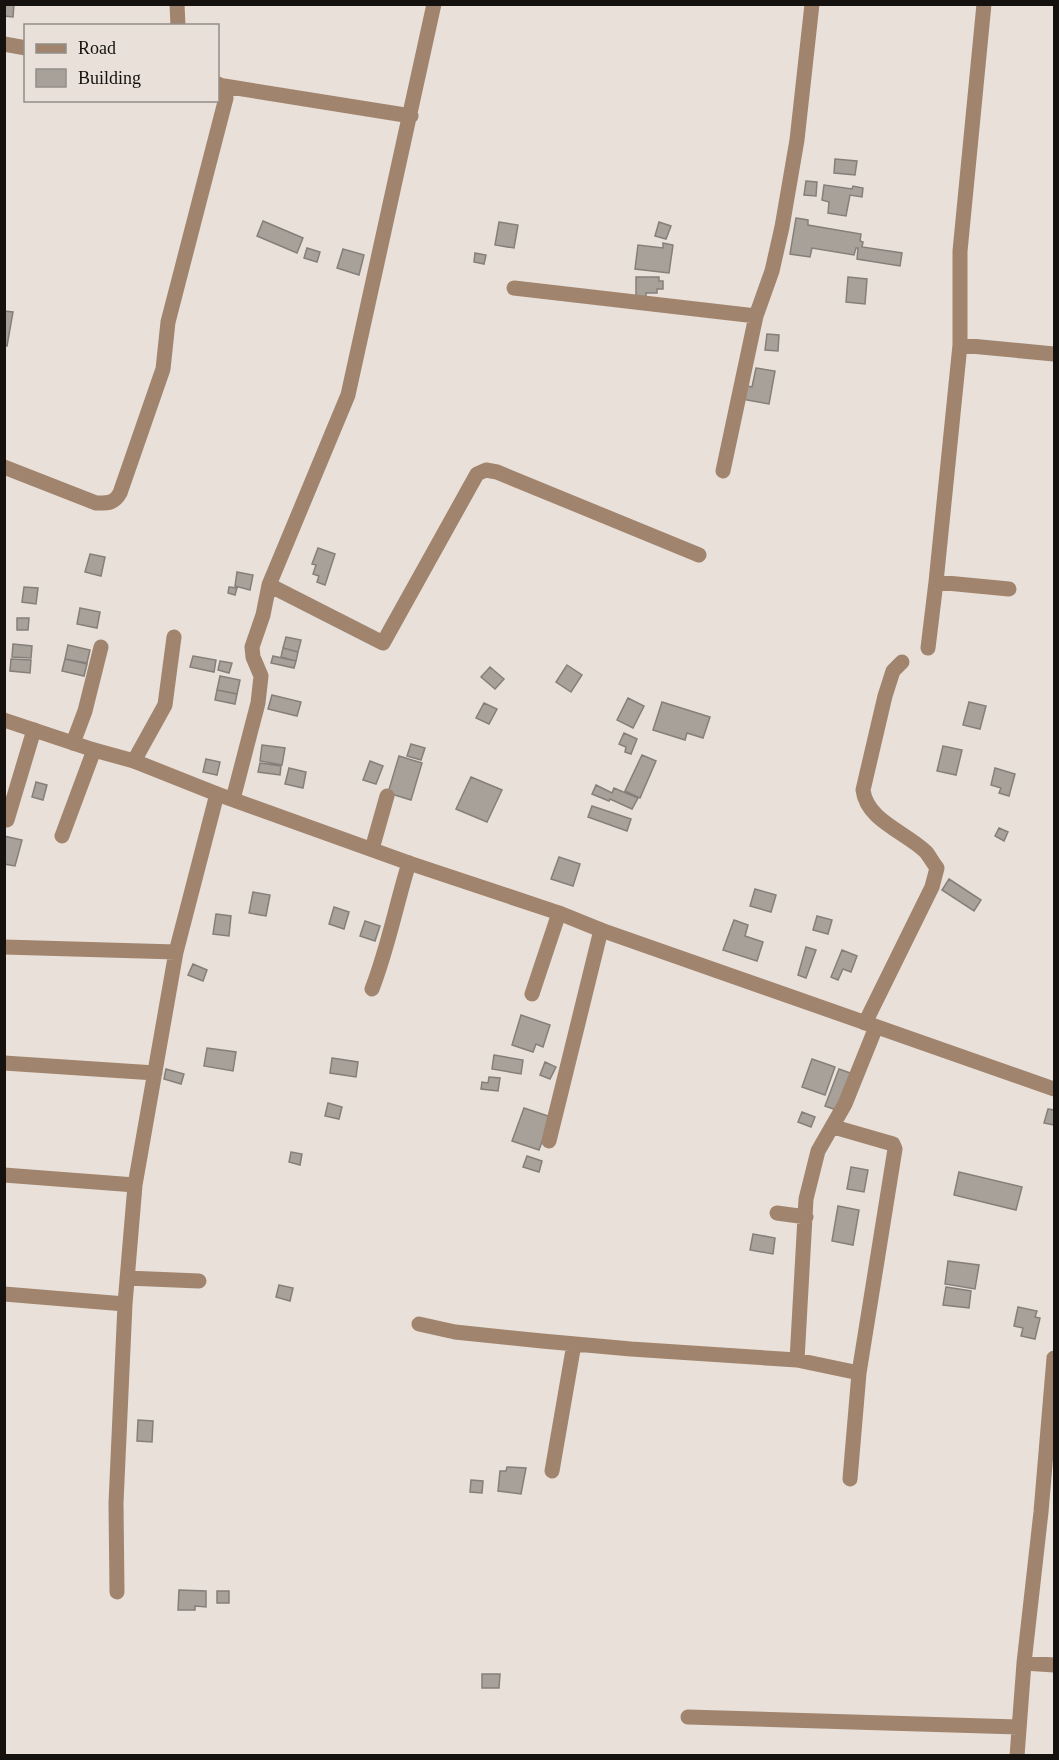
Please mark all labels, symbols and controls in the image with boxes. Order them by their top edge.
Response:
legend [24,24,219,102]
text: Road [78,38,116,58]
text: Building [78,68,141,88]

